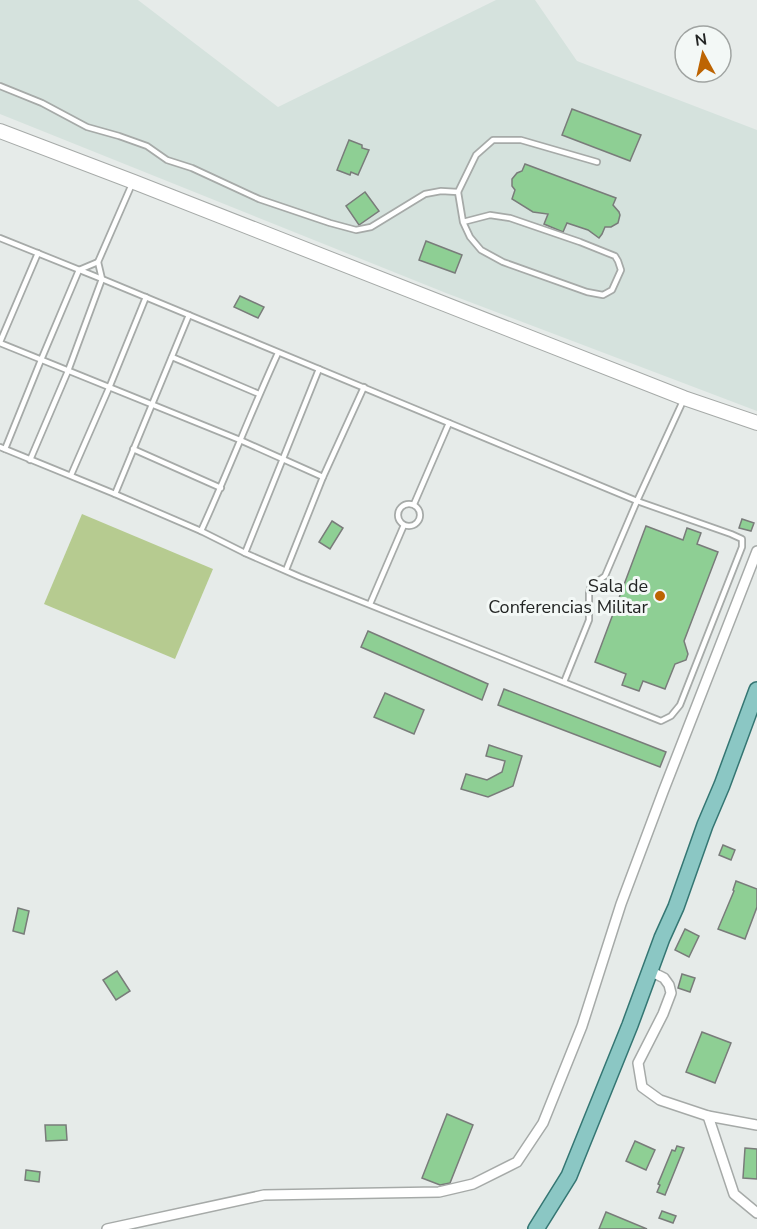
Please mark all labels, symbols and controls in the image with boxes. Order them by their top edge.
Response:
north arrow [673,24,733,84]
text: N [694,28,709,52]
place label: Sala de Conferencias Militar [488,574,649,619]
marker: Sala de Conferencias Militar [653,589,667,603]

